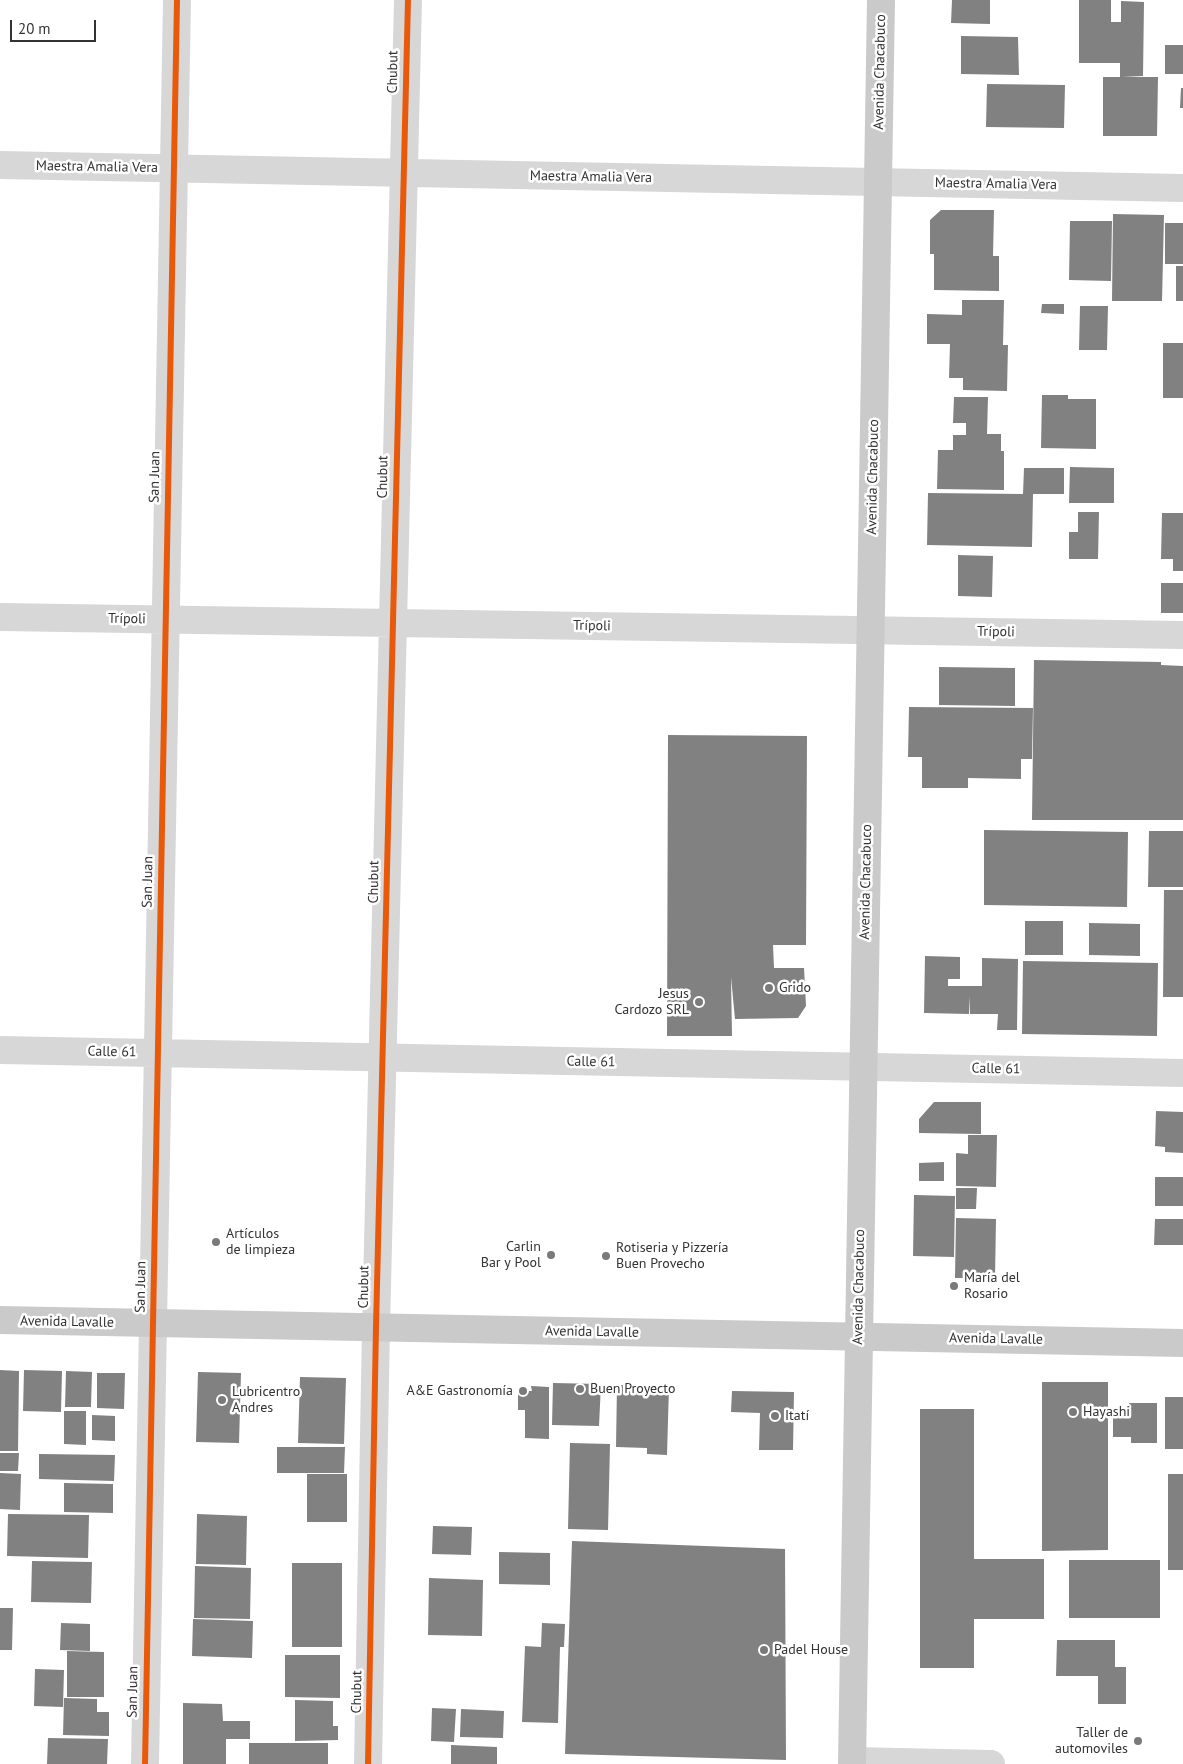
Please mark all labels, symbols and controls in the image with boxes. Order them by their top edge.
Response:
scale bar [12,10,99,42]
street label: Avenida Chacabuco [871,14,889,130]
text: 20 m [18,19,51,38]
street label: Chubut [384,50,402,94]
street label: Maestra Amalia Vera [36,158,158,176]
street label: Maestra Amalia Vera [530,168,652,186]
street label: Maestra Amalia Vera [935,175,1057,193]
street label: Avenida Chacabuco [864,419,882,535]
street label: San Juan [146,451,164,503]
street label: Chubut [374,455,392,499]
street label: Trípoli [108,610,146,628]
street label: Trípoli [573,617,611,635]
street label: Trípoli [977,623,1015,641]
street label: Avenida Chacabuco [857,824,875,940]
street label: San Juan [139,856,157,908]
street label: Chubut [365,860,383,904]
place label: Grido [779,980,811,996]
marker: Grido [763,982,775,994]
place label: Jesus Cardozo SRL [614,986,689,1019]
marker: Jesus Cardozo SRL [693,996,705,1008]
street label: Calle 61 [87,1043,137,1061]
street label: Calle 61 [566,1053,616,1071]
street label: Calle 61 [971,1060,1021,1078]
place label: Artículos de limpieza [226,1226,295,1258]
street label: Avenida Chacabuco [850,1229,868,1345]
marker: Artículos de limpieza [210,1236,222,1248]
place label: Carlin Bar y Pool [481,1239,541,1272]
place label: Rotiseria y Pizzería Buen Provecho [616,1240,729,1272]
marker: Carlin Bar y Pool [545,1249,557,1261]
marker: Rotiseria y Pizzería Buen Provecho [600,1250,612,1262]
street label: San Juan [132,1261,150,1313]
street label: Chubut [355,1265,373,1309]
place label: María del Rosario [964,1270,1020,1302]
marker: María del Rosario [948,1280,960,1292]
street label: Avenida Lavalle [20,1313,114,1331]
street label: Avenida Lavalle [545,1323,639,1341]
street label: Avenida Lavalle [949,1330,1043,1348]
place label: Buen Proyecto [590,1381,675,1397]
place label: A&E Gastronomía [407,1383,513,1399]
marker: Buen Proyecto [574,1383,586,1395]
place label: Lubricentro Andres [232,1384,300,1416]
marker: A&E Gastronomía [517,1385,529,1397]
marker: Lubricentro Andres [216,1394,228,1406]
place label: Hayashi [1083,1404,1130,1420]
marker: Hayashi [1067,1406,1079,1418]
place label: Itatí [785,1408,809,1424]
marker: Itatí [769,1410,781,1422]
place label: Padel House [774,1642,848,1658]
marker: Padel House [758,1644,770,1656]
street label: San Juan [124,1666,142,1718]
street label: Chubut [348,1670,366,1714]
place label: Taller de automoviles [1055,1725,1128,1758]
marker: Taller de automoviles [1132,1735,1144,1747]

